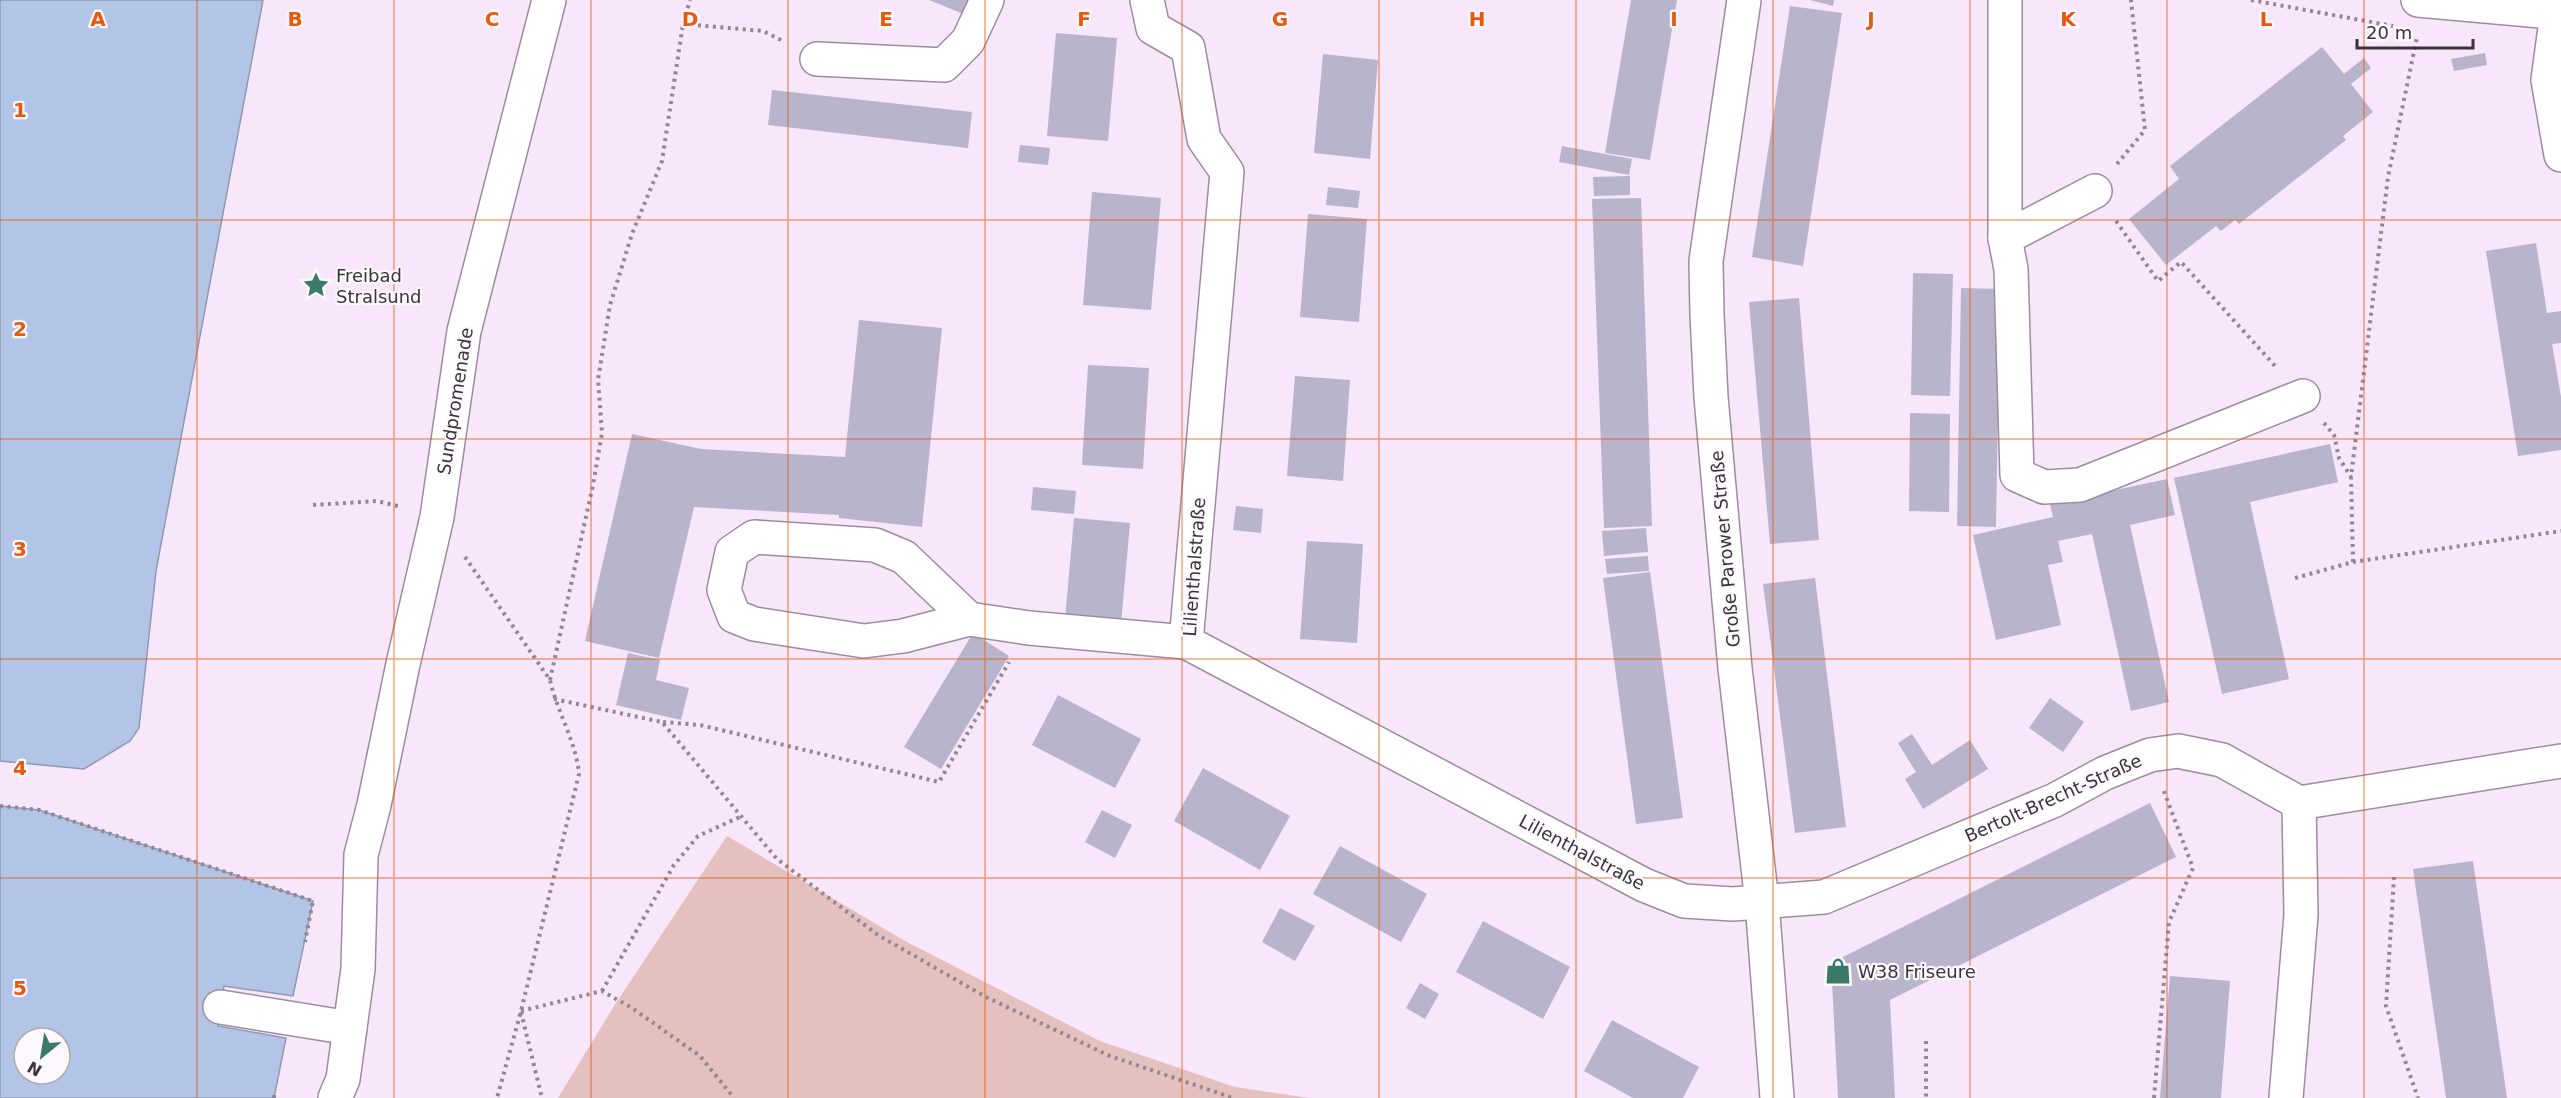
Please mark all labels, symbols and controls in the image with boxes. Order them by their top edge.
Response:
text: A [90,7,106,31]
text: B [287,7,303,31]
text: C [485,7,499,31]
text: D [682,7,698,31]
text: E [879,7,893,31]
text: F [1077,7,1091,31]
text: G [1272,7,1288,31]
text: H [1469,7,1485,31]
text: I [1670,7,1678,31]
text: J [1865,7,1875,31]
text: K [2060,7,2077,31]
text: L [2260,7,2273,31]
scale bar [2357,12,2472,50]
text: 20 m [2366,22,2412,43]
text: 1 [13,98,27,122]
place label: Freibad Stralsund [336,265,422,307]
place icon: Freibad Stralsund [301,270,331,300]
text: 2 [13,317,27,341]
street label: Sundpromenade [433,326,477,476]
street label: Große Parower Straße [1706,450,1744,648]
street label: Lilienthalstraße [1179,497,1209,637]
text: 3 [13,537,27,561]
street label: Bertolt-Brecht-Straße [1961,749,2145,847]
text: 4 [13,756,27,780]
street label: Lilienthalstraße [1516,810,1648,894]
shop icon: W38 Friseure [1823,956,1853,986]
place label: W38 Friseure [1858,961,1976,982]
text: 5 [13,976,27,1000]
north arrow [12,1026,72,1086]
text: N [24,1057,45,1080]

